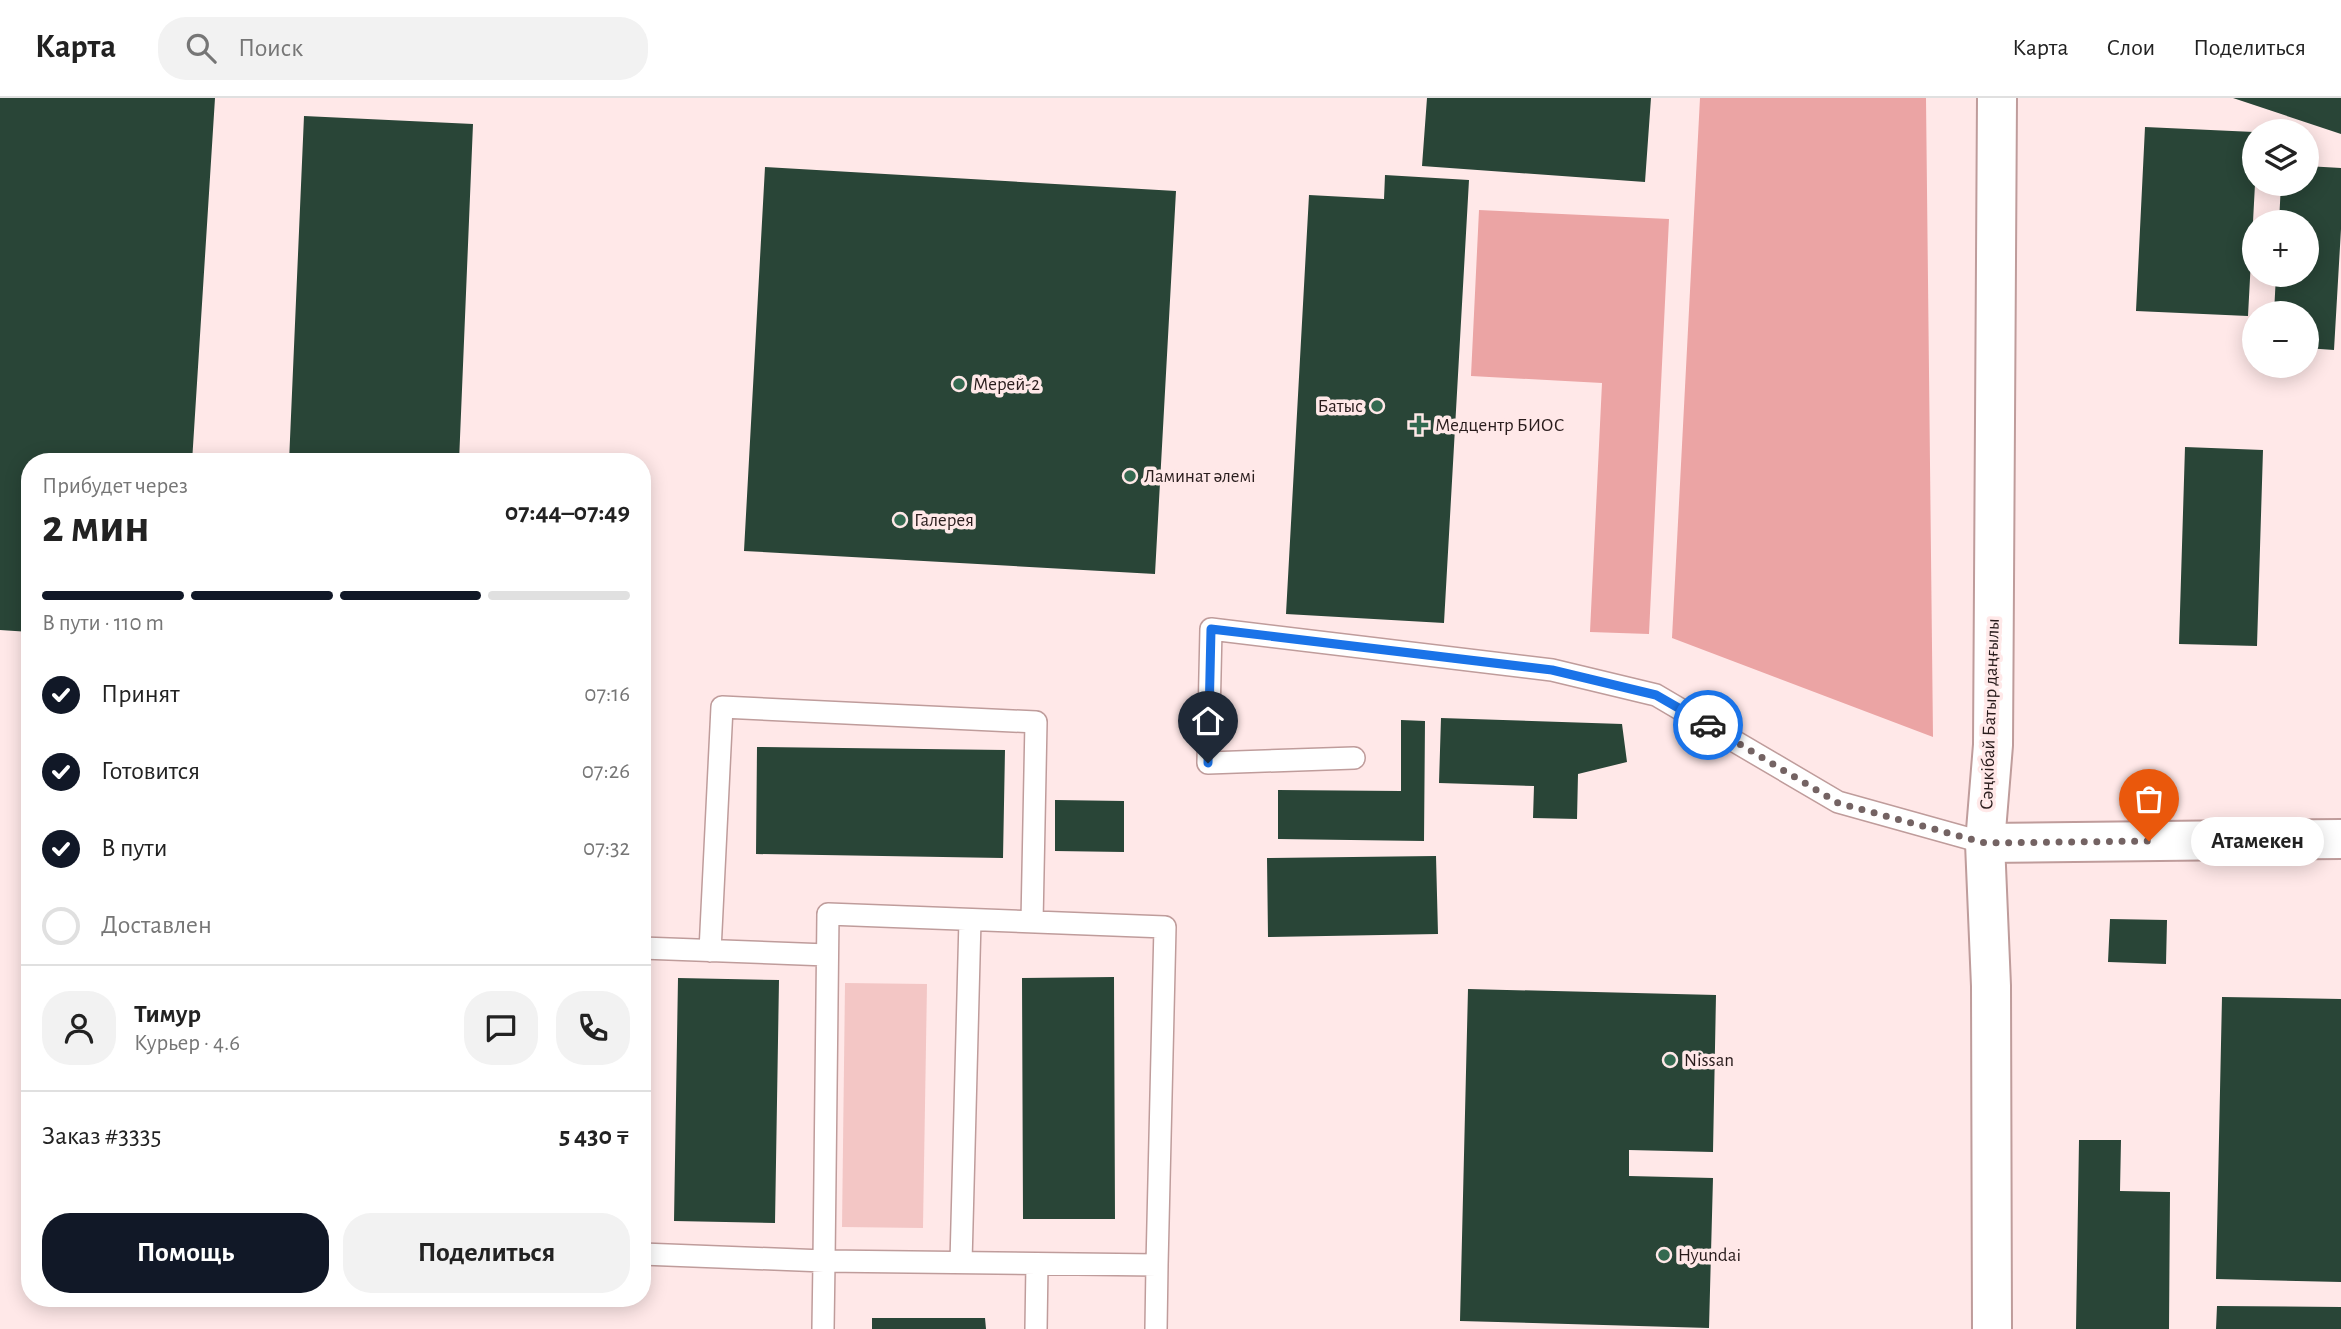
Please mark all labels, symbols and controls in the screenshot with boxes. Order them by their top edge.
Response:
search box [158,17,648,80]
icon: search [182,29,220,67]
text: Карта [35,31,116,64]
text: Поиск [238,35,303,61]
text: Карта [2012,36,2068,60]
text: Слои [2106,36,2155,60]
text: Поделиться [2193,36,2306,60]
map controls [2242,119,2319,378]
button: layers [2242,119,2319,196]
button: + [2242,210,2319,287]
button: − [2242,301,2319,378]
place label: Мерей-2 [973,375,1040,394]
marker: Мерей-2 [951,376,967,392]
place label: Батыс [1317,397,1363,416]
marker: Батыс [1369,398,1385,414]
marker: Медцентр БИОС [1409,415,1429,435]
place label: Медцентр БИОС [1435,416,1564,435]
place label: Ламинат әлемі [1144,467,1256,486]
marker: Ламинат әлемі [1122,468,1138,484]
text: Прибудет через [42,475,188,498]
text: 07:44–07:49 [505,499,630,525]
text: 2 мин [42,504,150,550]
place label: Галерея [914,511,974,530]
marker: Галерея [892,512,908,528]
text: В пути · 110 m [42,612,164,635]
street label: Сәңкібай Батыр даңғылы [1977,618,2003,810]
icon: check [42,676,80,714]
text: Принят [101,681,180,707]
text: 07:16 [584,683,630,706]
courier [1673,690,1743,760]
pin [1178,691,1238,763]
icon: home [1189,702,1227,740]
icon: car [1689,706,1727,744]
icon: check [42,753,80,791]
text: Готовится [101,758,200,784]
text: 07:26 [582,760,630,783]
pin [2119,769,2179,841]
icon: bag [2130,780,2168,818]
callout: Атамекен [2191,816,2324,866]
icon: check [42,830,80,868]
text: Атамекен [2211,830,2304,853]
text: В пути [101,835,167,861]
text: 07:32 [583,837,630,860]
text: Доставлен [101,912,212,938]
button: person [42,991,116,1065]
button: chat [464,991,538,1065]
button: phone [556,991,630,1065]
text: Тимур [134,1001,201,1027]
text: Курьер · 4.6 [134,1032,240,1055]
place label: Nissan [1684,1051,1734,1070]
marker: Nissan [1662,1052,1678,1068]
text: Заказ #3335 [42,1123,161,1149]
text: 5 430 ₸ [559,1123,630,1149]
button: Помощь [42,1213,329,1293]
button: Поделиться [343,1213,630,1293]
place label: Hyundai [1678,1246,1741,1265]
marker: Hyundai [1656,1247,1672,1263]

